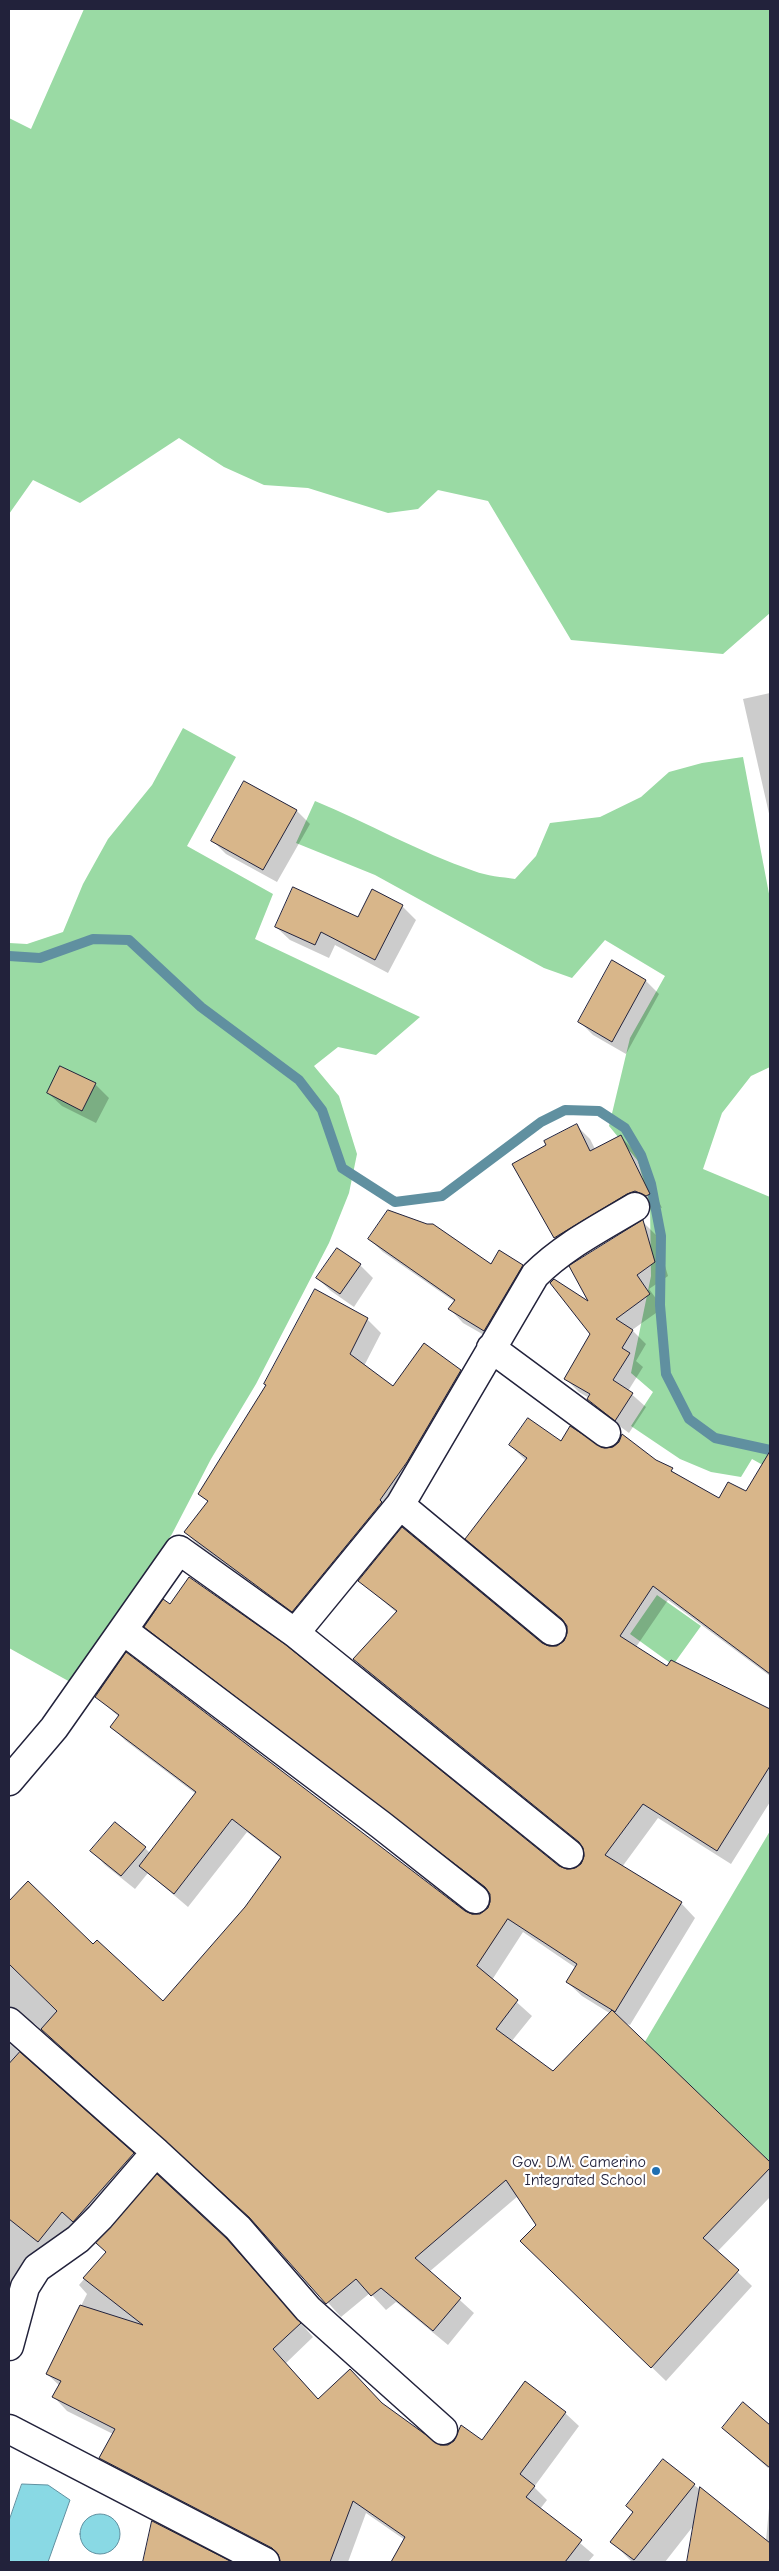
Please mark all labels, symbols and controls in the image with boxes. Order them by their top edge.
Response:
place label: Gov. D.M. Camerino Integrated School [512,2152,646,2190]
marker: Gov. D.M. Camerino Integrated School [650,2165,662,2177]

